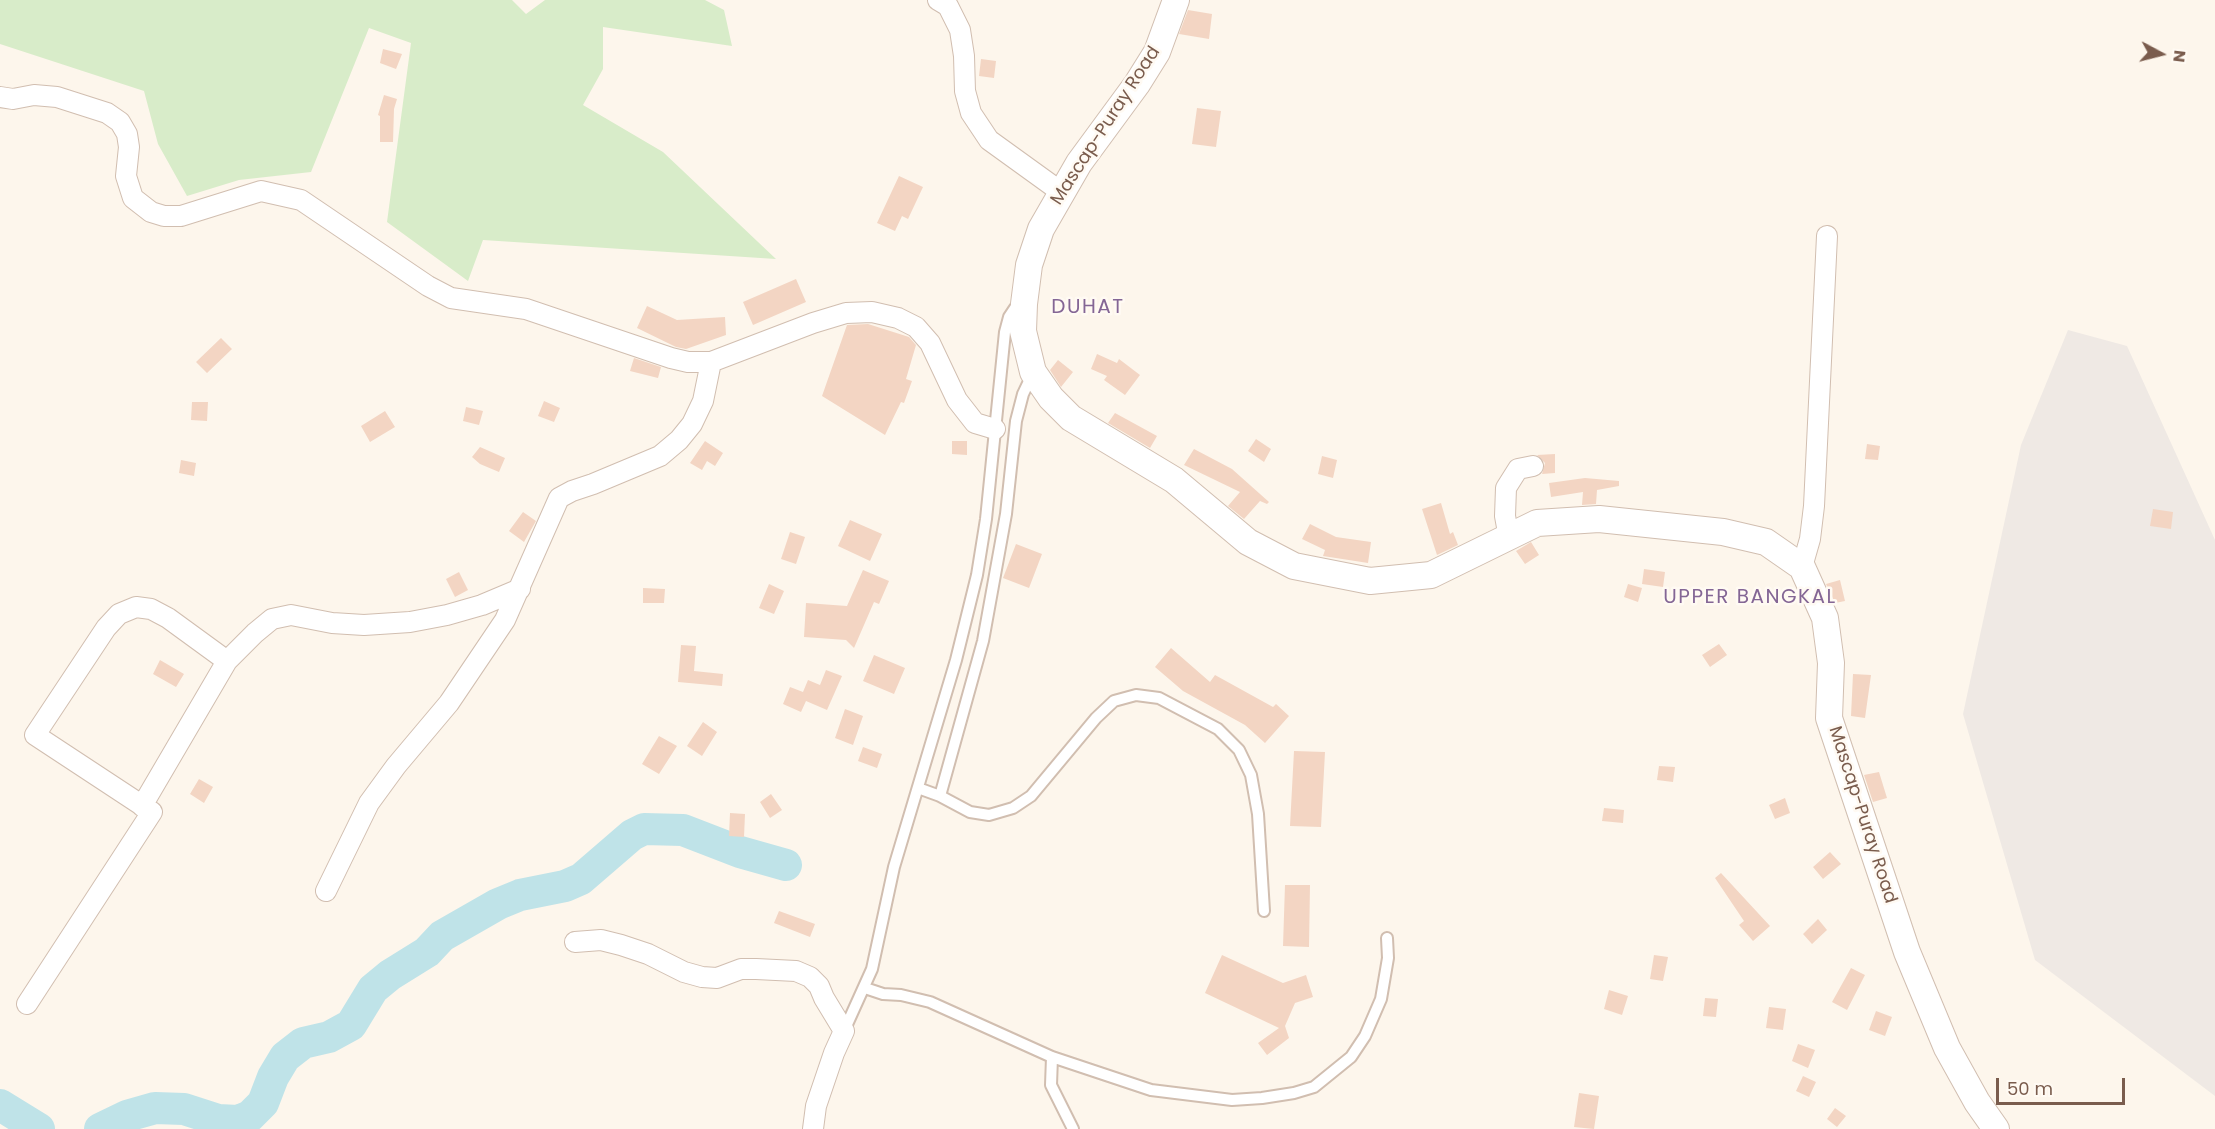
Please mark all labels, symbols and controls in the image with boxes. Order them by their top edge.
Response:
north arrow [2131,24,2191,84]
street label: Mascap-Puray Road [1047,43,1165,209]
text: N [2167,49,2192,64]
district label: DUHAT [1051,296,1125,320]
district label: UPPER BANGKAL [1663,586,1837,610]
street label: Mascap-Puray Road [1823,724,1901,906]
scale bar [1999,1066,2128,1104]
text: 50 m [2007,1076,2053,1101]

